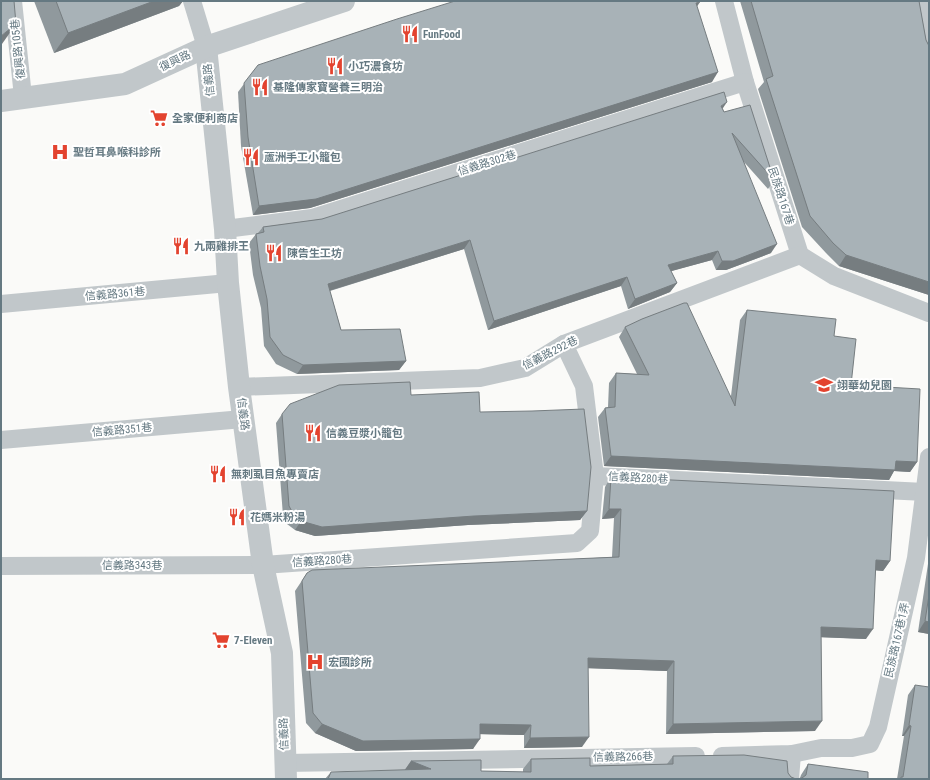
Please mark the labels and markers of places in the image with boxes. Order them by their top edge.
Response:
restaurant icon: FunFood [400,24,420,44]
place label: FunFood [423,28,460,41]
restaurant icon: 小巧濃食坊 [325,56,345,76]
place label: 小巧濃食坊 [348,60,403,73]
restaurant icon: 基隆傳家寶營養三明治 [250,77,270,97]
place label: 基隆傳家寶營養三明治 [273,81,383,94]
supermarket icon: 全家便利商店 [149,108,169,128]
place label: 全家便利商店 [172,112,238,125]
hospital icon: 聖哲耳鼻喉科診所 [50,142,70,162]
place label: 聖哲耳鼻喉科診所 [73,146,161,159]
restaurant icon: 蘆洲手工小籠包 [241,147,261,167]
place label: 蘆洲手工小籠包 [264,151,341,164]
restaurant icon: 九兩雞排王 [171,236,191,256]
place label: 九兩雞排王 [194,240,249,253]
restaurant icon: 陳告生工坊 [264,243,284,263]
place label: 陳告生工坊 [287,247,342,260]
school or university icon: 翊華幼兒園 [814,375,834,395]
place label: 翊華幼兒園 [837,379,892,392]
restaurant icon: 信義豆漿小籠包 [303,423,323,443]
place label: 信義豆漿小籠包 [326,427,403,440]
restaurant icon: 無刺虱目魚專賣店 [208,464,228,484]
place label: 無刺虱目魚專賣店 [231,468,319,481]
restaurant icon: 花媽米粉湯 [227,507,247,527]
place label: 花媽米粉湯 [250,511,305,524]
supermarket icon: 7-Eleven [211,630,231,650]
place label: 7-Eleven [234,634,272,647]
hospital icon: 宏國診所 [305,652,325,672]
place label: 宏國診所 [328,656,372,669]

